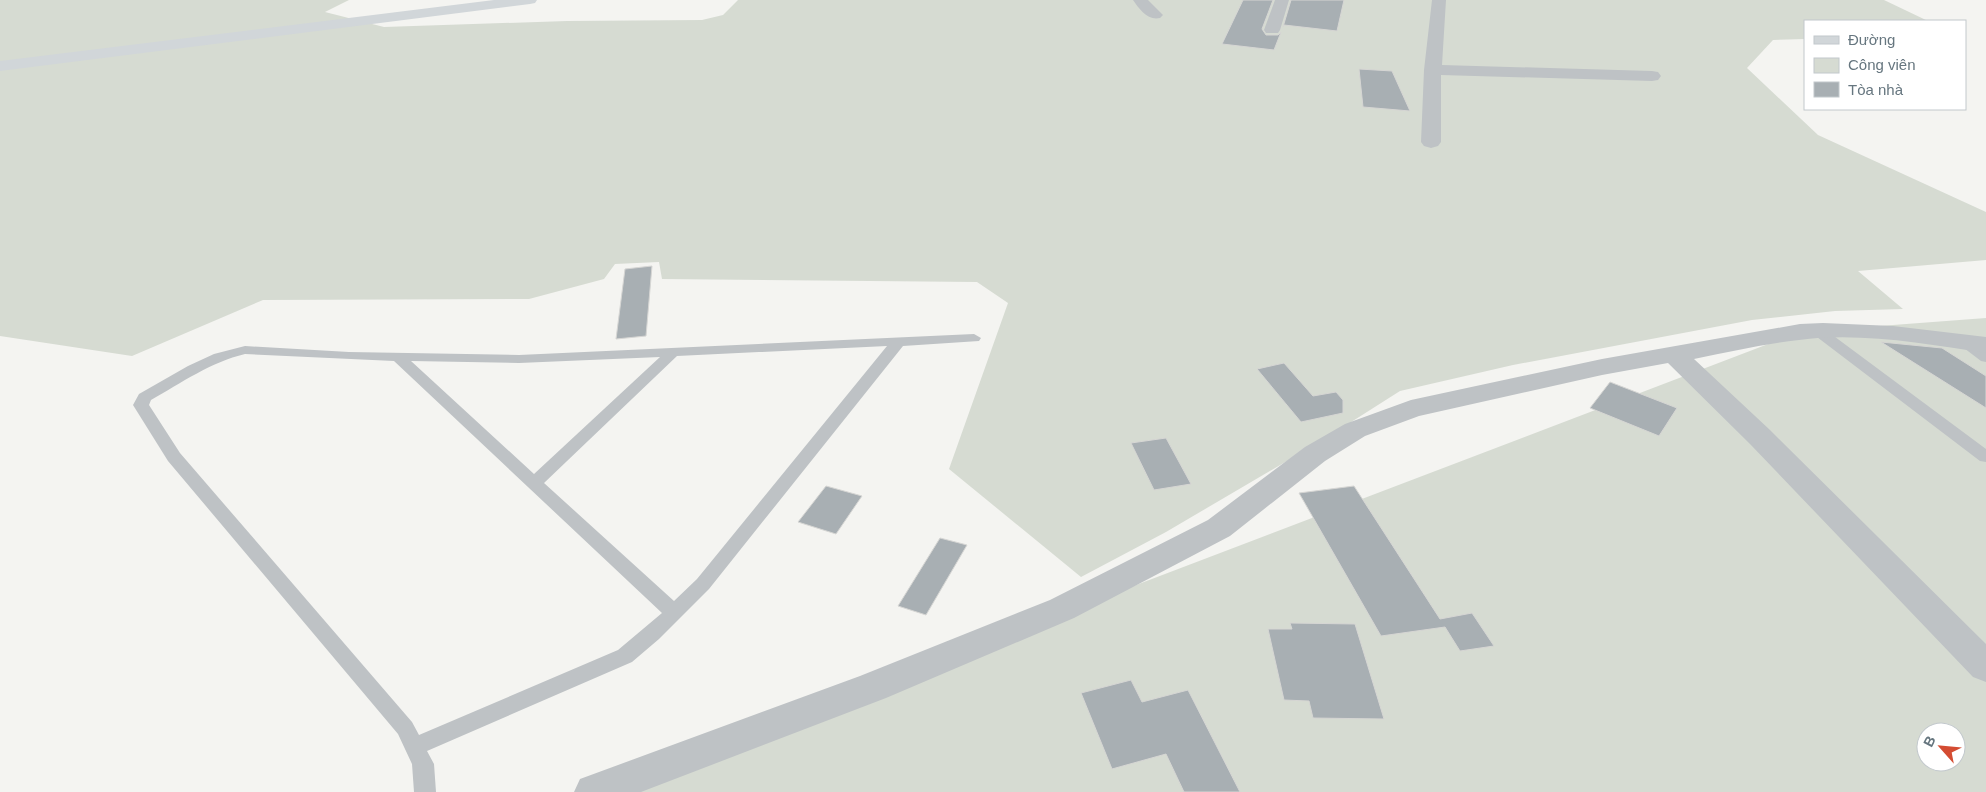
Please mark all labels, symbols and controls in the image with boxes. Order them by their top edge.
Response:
legend [1804,20,1966,110]
text: Đường [1848,31,1895,48]
text: Công viên [1848,56,1916,73]
text: Tòa nhà [1848,81,1904,98]
north arrow [1916,722,1966,772]
text: B [1920,733,1939,749]

